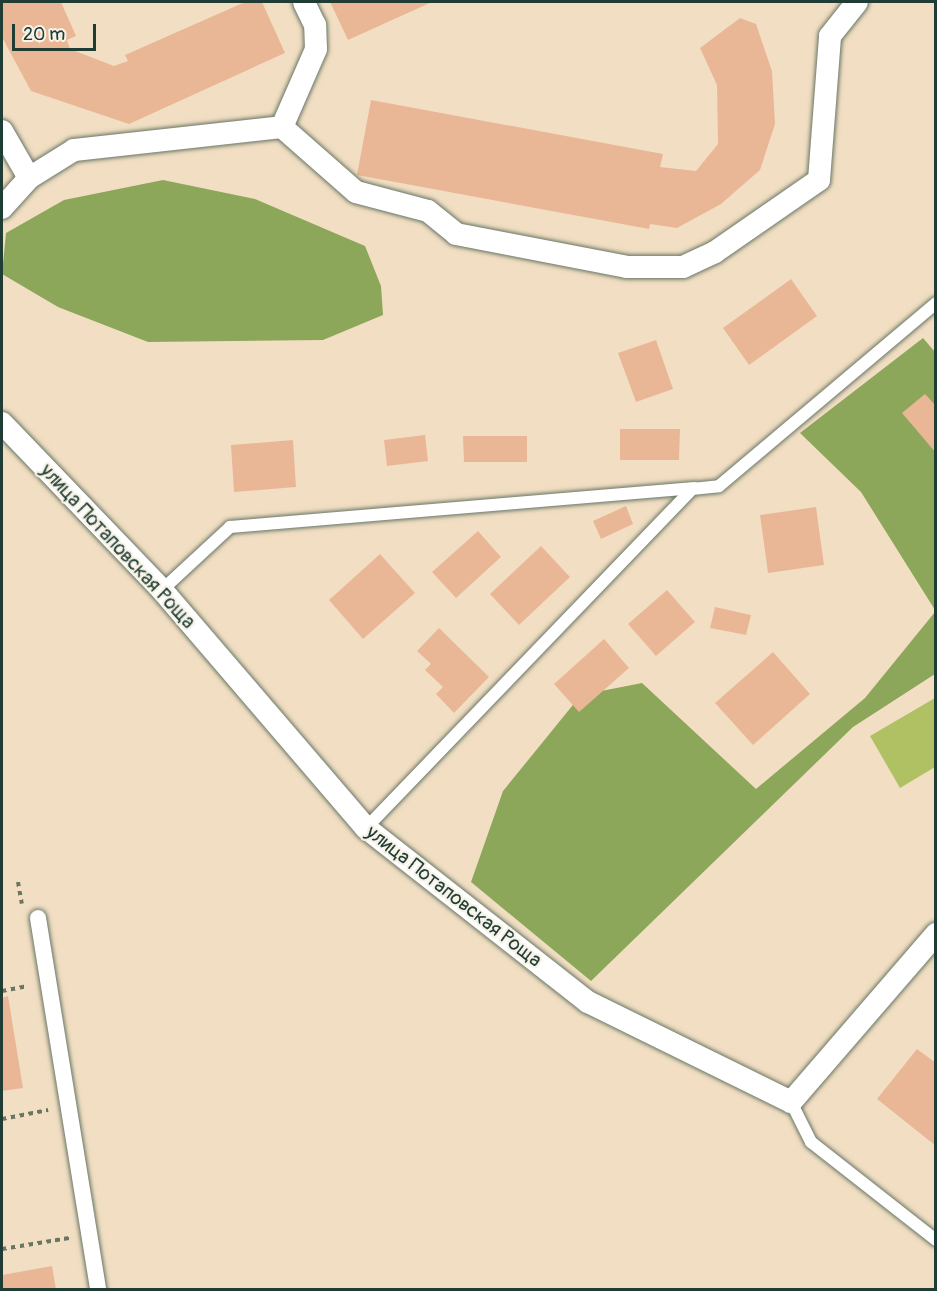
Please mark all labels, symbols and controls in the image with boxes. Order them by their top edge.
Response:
scale bar [15,12,99,50]
text: 20 m [23,23,65,46]
street label: улица Потаповская Роща [35,459,201,633]
street label: улица Потаповская Роща [361,820,547,972]

